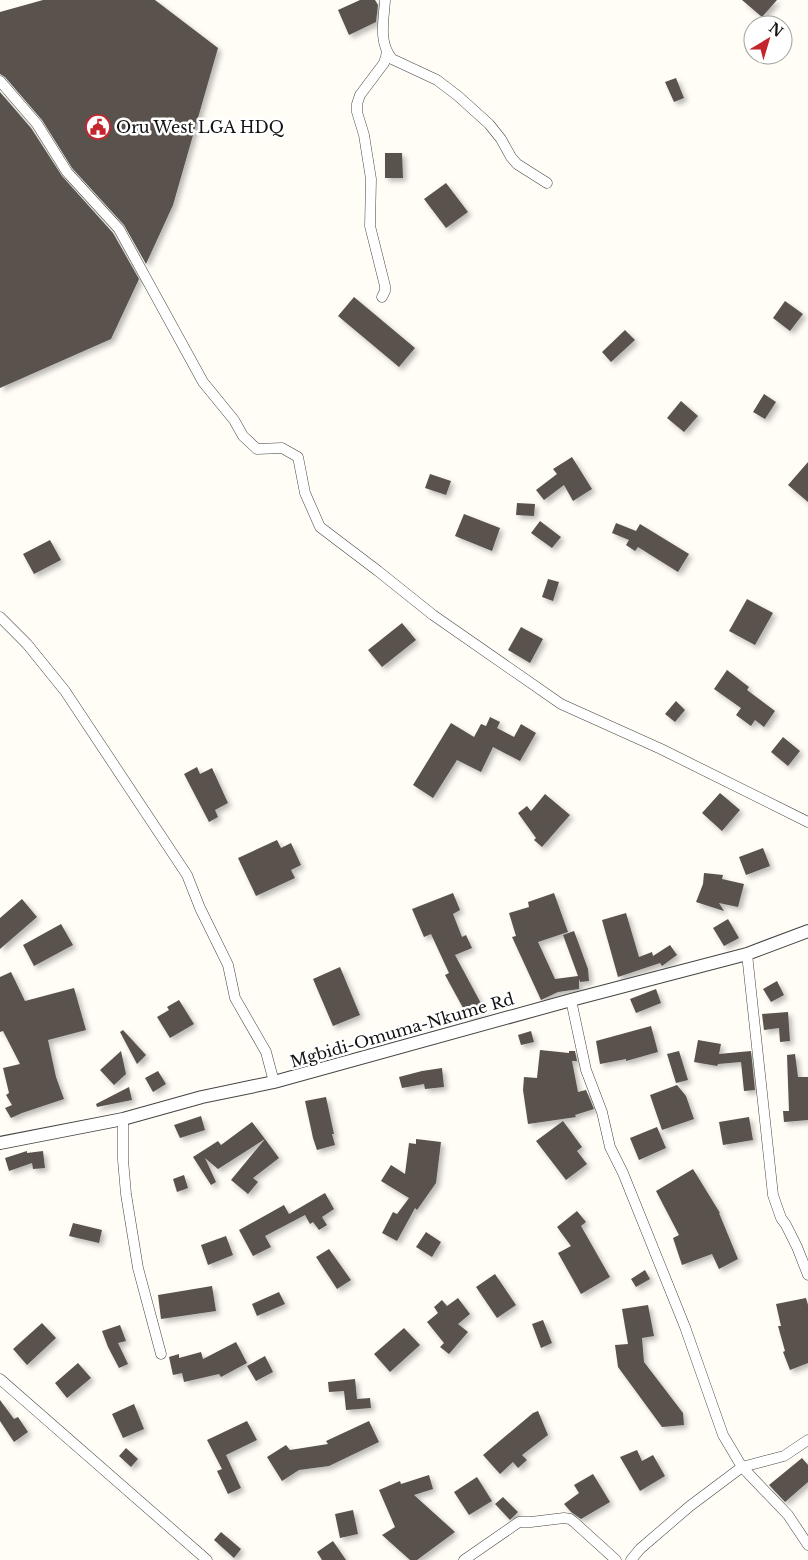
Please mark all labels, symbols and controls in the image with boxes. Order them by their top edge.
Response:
north arrow [743,15,793,65]
text: N [765,19,787,41]
public building icon: Oru West LGA HDQ [85,114,111,140]
place label: Oru West LGA HDQ [116,117,284,137]
street label: Mgbidi-Omuma-Nkume Rd [288,988,516,1072]

